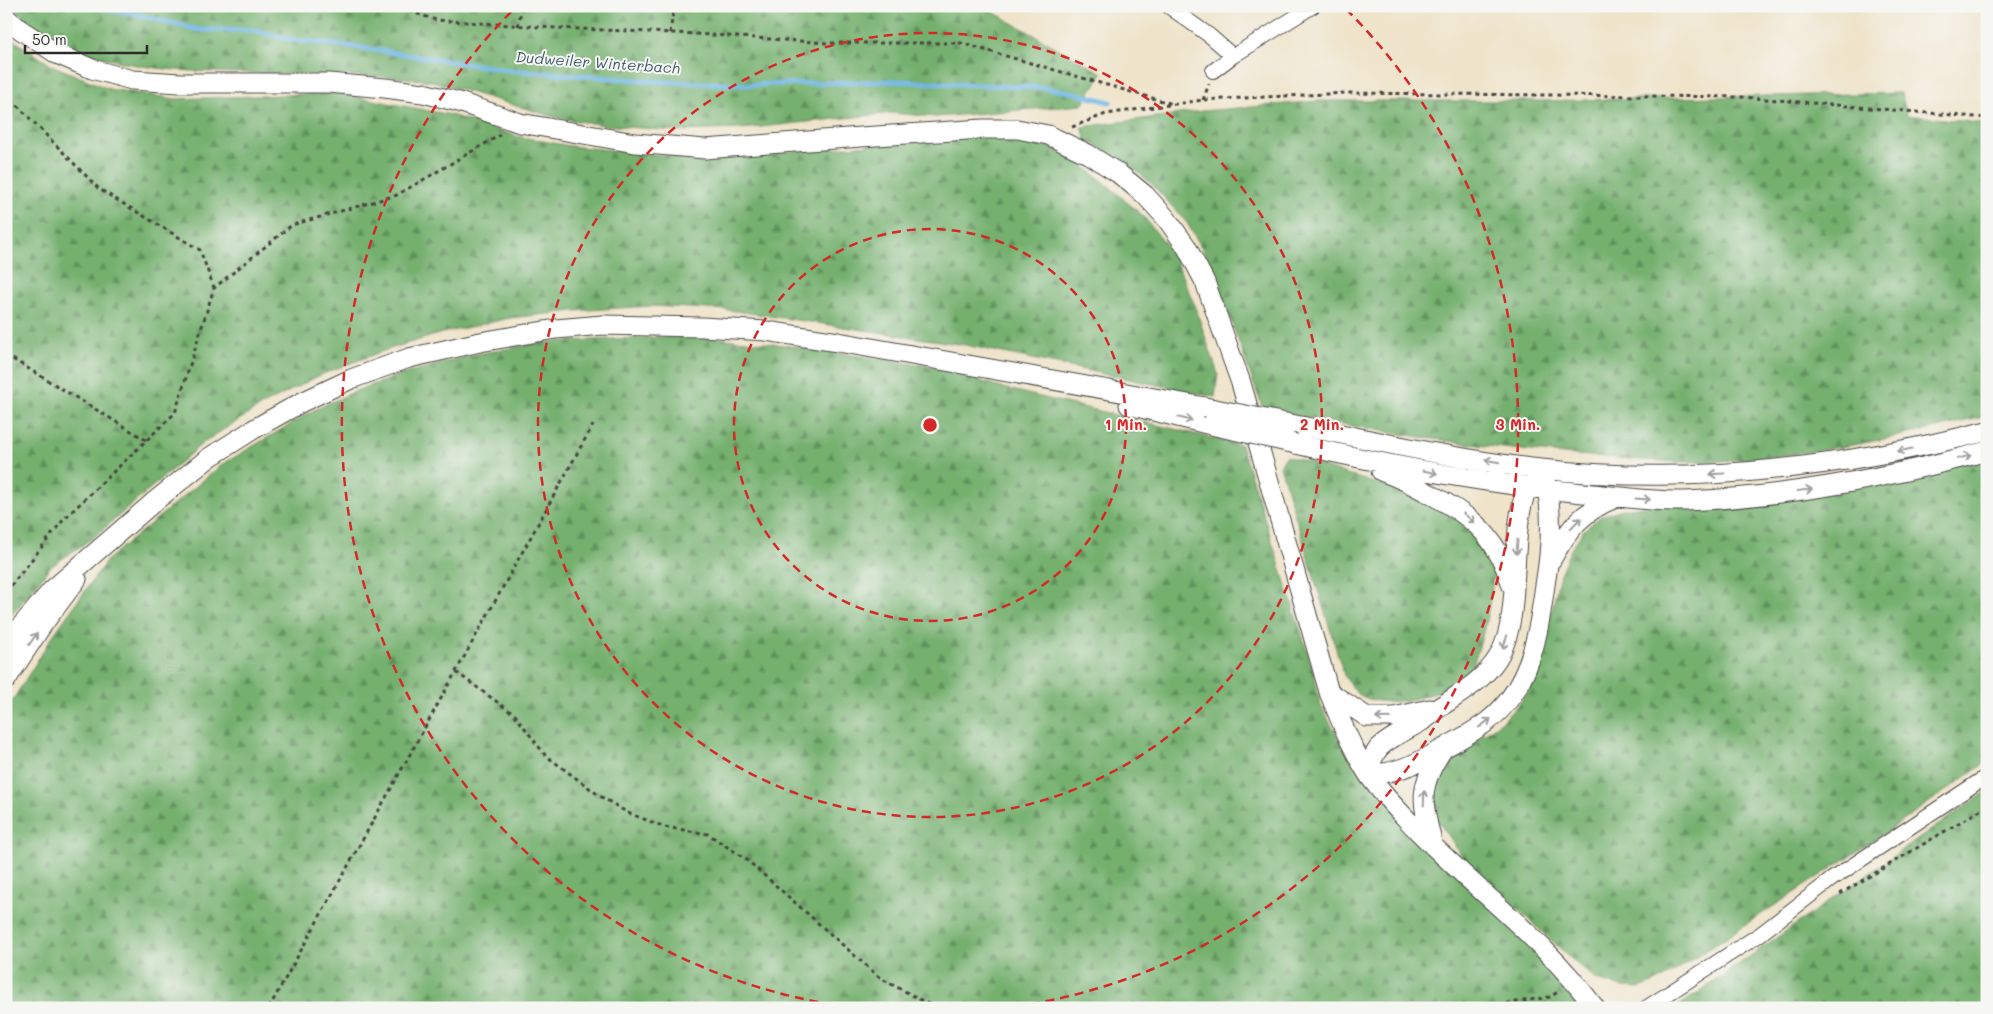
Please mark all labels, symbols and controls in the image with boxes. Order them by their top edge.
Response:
scale bar [25,22,148,54]
text: 50 m [32,29,67,49]
water label: Dudweiler Winterbach [515,46,681,78]
text: 1 Min. [1105,414,1147,434]
text: 2 Min. [1300,414,1344,434]
text: 3 Min. [1496,414,1540,434]
one-way arrow [1177,415,1193,424]
centre of rings [921,416,939,434]
one-way arrow [1898,446,1914,456]
one-way arrow [1955,452,1971,461]
one-way arrow [1484,456,1500,466]
one-way arrow [1421,467,1437,477]
one-way arrow [1710,469,1726,479]
one-way arrow [1797,485,1813,495]
one-way arrow [1635,494,1651,503]
one-way arrow [1462,512,1475,523]
one-way arrow [1570,517,1582,529]
one-way arrow [1513,539,1522,555]
one-way arrow [28,632,38,646]
one-way arrow [1500,634,1509,649]
one-way arrow [1375,713,1392,723]
one-way arrow [1478,718,1492,728]
one-way arrow [1419,790,1429,806]

